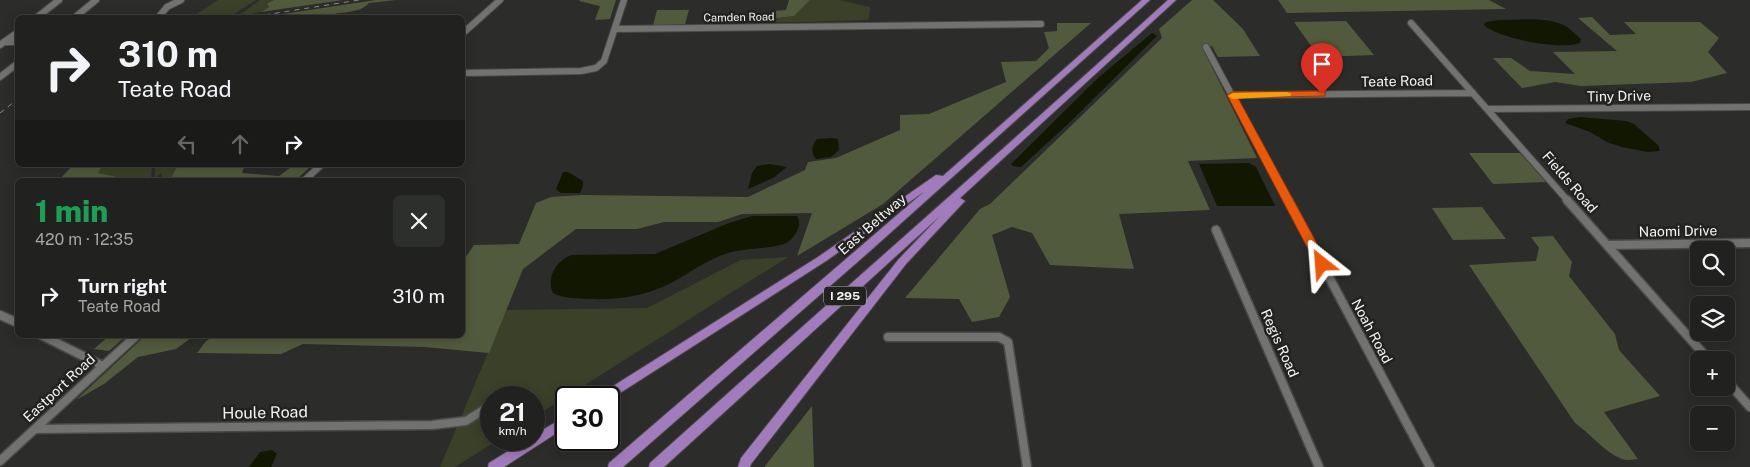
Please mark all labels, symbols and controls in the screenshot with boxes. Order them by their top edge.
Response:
street label: Camden Road [703,10,775,24]
text: 310 m [118,34,218,75]
icon: right [35,35,100,100]
pin [1301,43,1343,94]
icon: arrive [1308,50,1336,78]
street label: Teate Road [1361,72,1433,90]
text: Teate Road [118,76,232,102]
street label: Tiny Drive [1587,87,1651,105]
icon: left [173,130,201,158]
icon: ahead [226,130,254,158]
icon: right [279,130,307,158]
street label: Fields Road [1539,148,1601,216]
street label: East Beltway [835,190,909,258]
text: 1 min [35,193,108,229]
button: close [393,195,445,247]
street label: Naomi Drive [1639,222,1718,240]
text: 420 m · 12:35 [35,230,133,249]
position arrow [1295,237,1347,289]
map controls [1690,241,1735,451]
button: search [1690,241,1735,286]
text: Turn right [78,275,167,297]
icon: right [35,282,63,310]
text: 310 m [393,285,445,307]
road number: I 295 [824,286,866,306]
street label: Noah Road [1348,296,1396,366]
button: layers [1690,296,1735,341]
text: Teate Road [78,297,161,316]
street label: Regis Road [1258,306,1302,380]
street label: Eastport Road [20,351,98,425]
button: + [1690,351,1735,396]
speed limit sign: 30 [555,386,620,451]
text: 21 [499,397,526,427]
street label: Houle Road [222,402,308,423]
button: − [1690,406,1735,451]
text: km/h [498,424,527,438]

